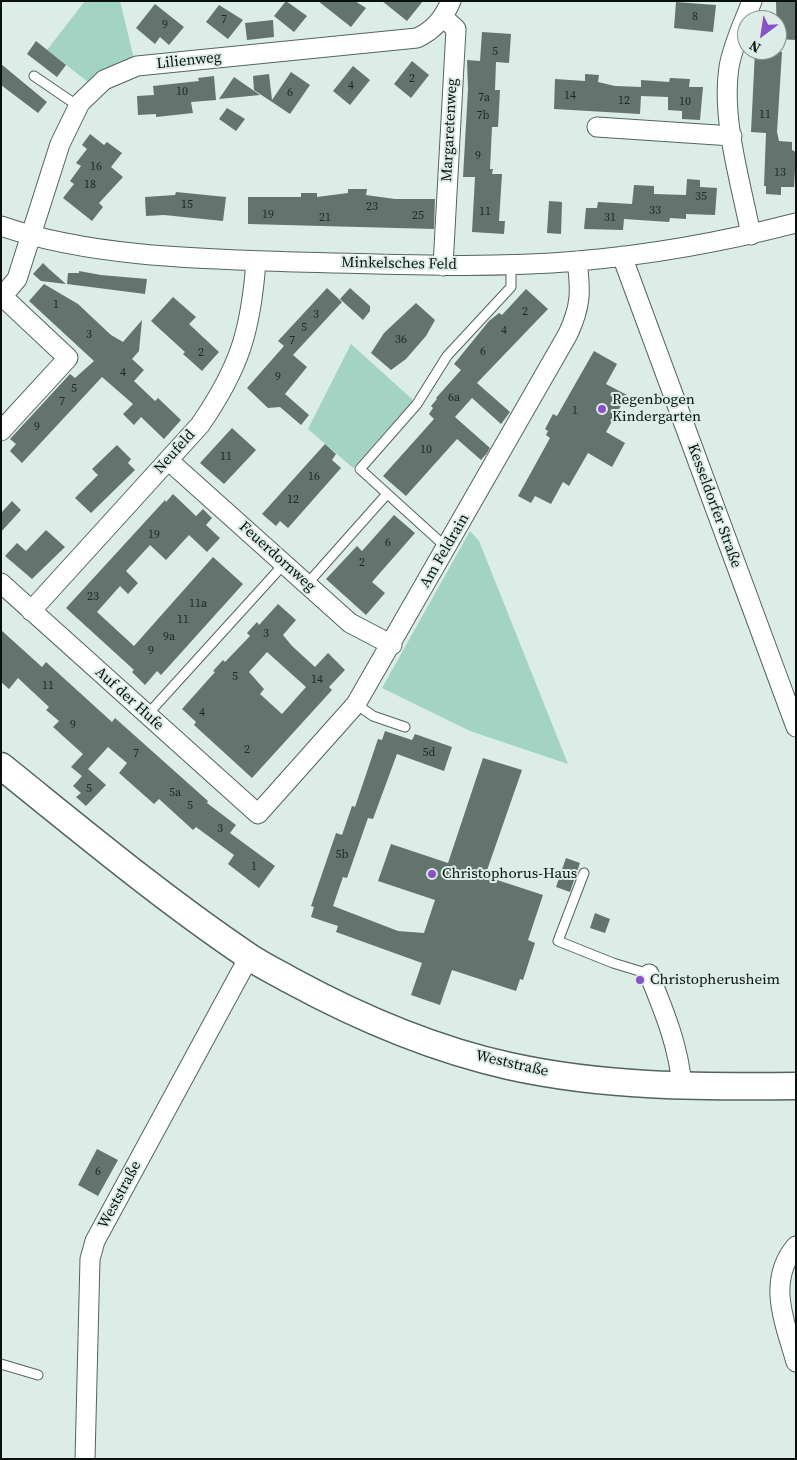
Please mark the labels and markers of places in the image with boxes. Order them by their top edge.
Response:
place label: Regenbogen Kindergarten [612,391,701,426]
marker: Regenbogen Kindergarten [596,403,608,415]
place label: Christophorus-Haus [442,865,577,883]
marker: Christophorus-Haus [426,868,438,880]
place label: Christopherusheim [650,971,780,989]
marker: Christopherusheim [634,974,646,986]

